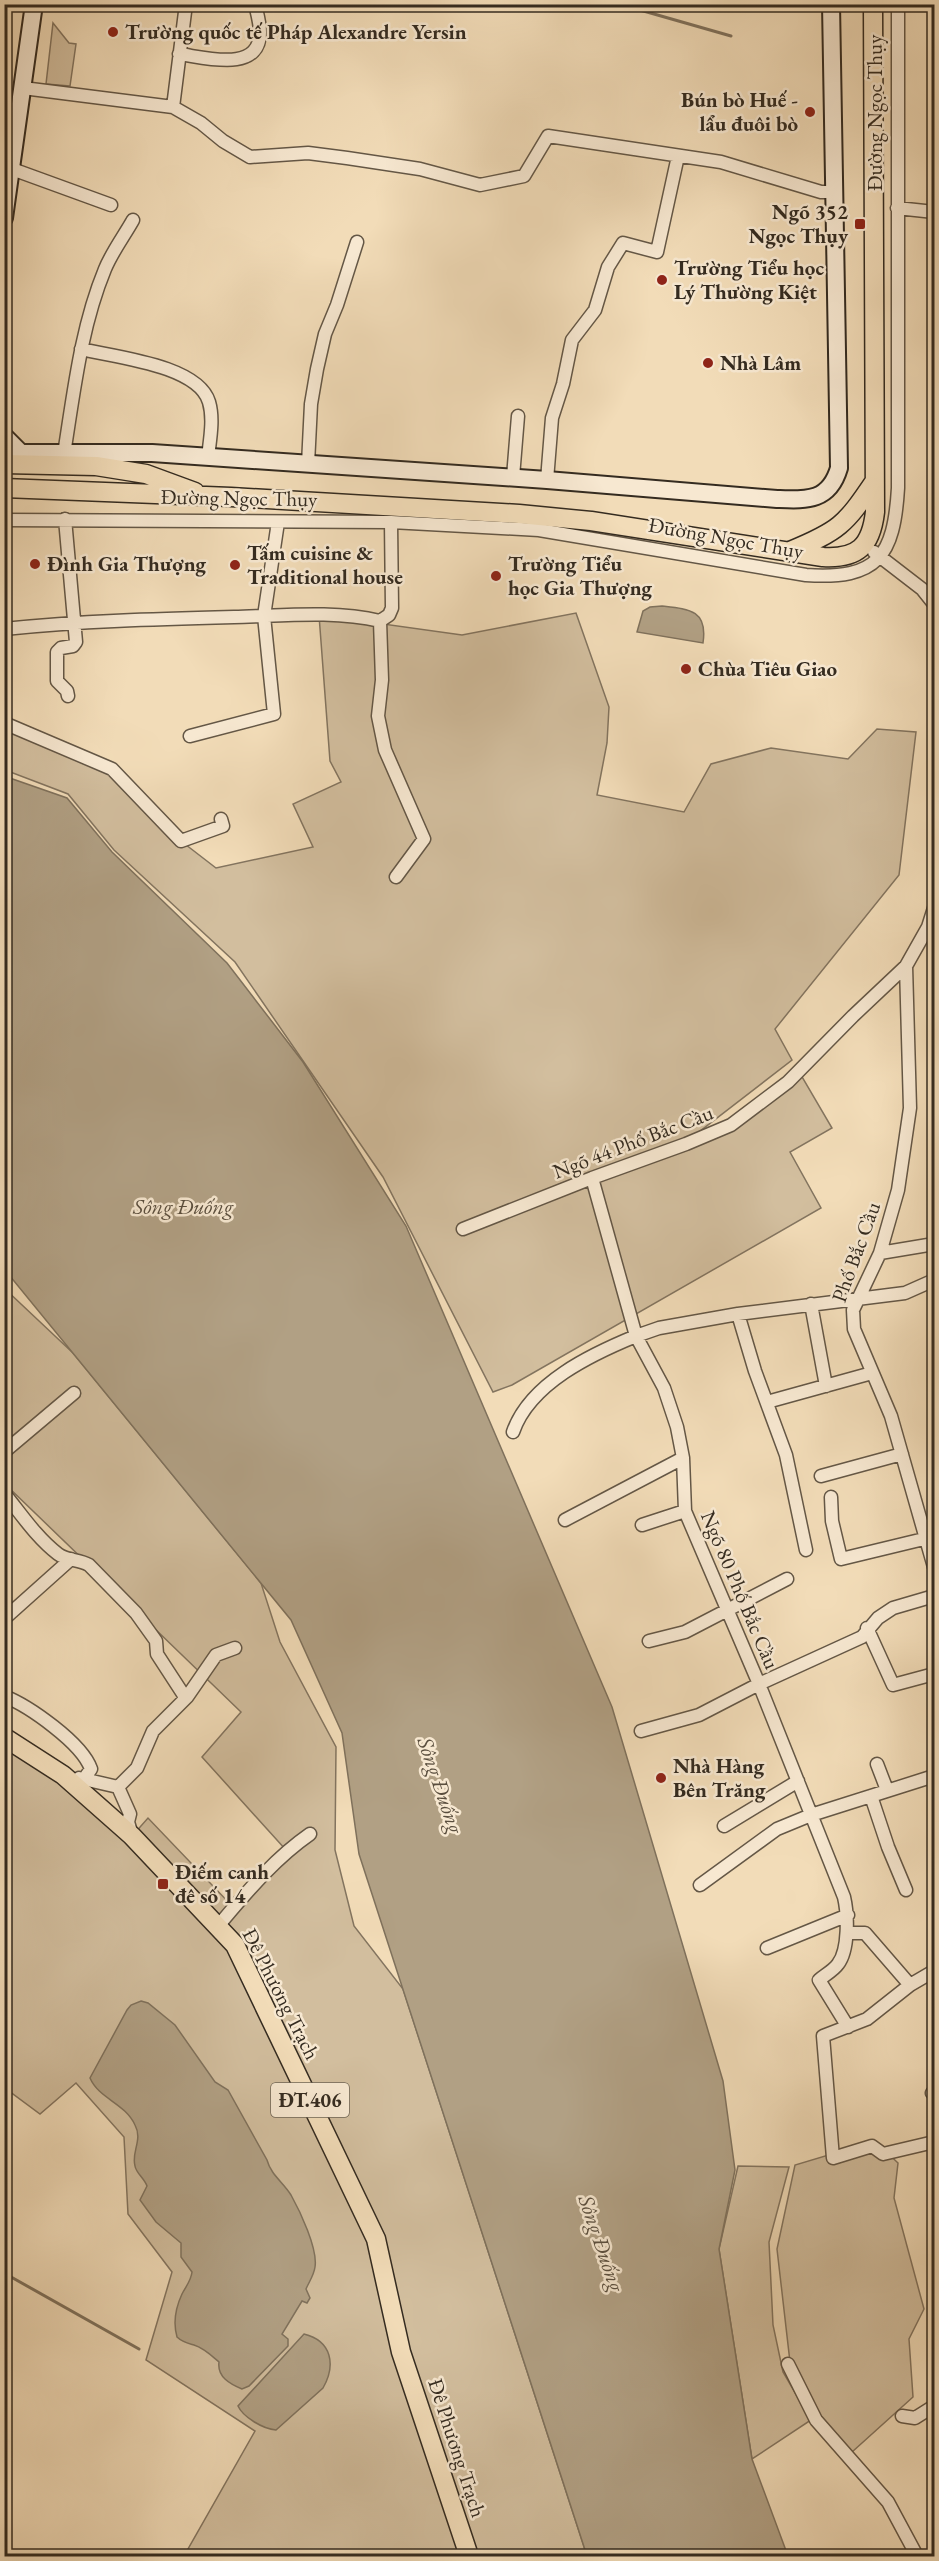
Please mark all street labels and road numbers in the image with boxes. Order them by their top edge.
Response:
street label: Đường Ngọc Thụy [861,34,888,191]
street label: Đường Ngọc Thụy [160,483,318,512]
street label: Đường Ngọc Thụy [647,511,806,565]
street label: Ngõ 44 Phố Bắc Cầu [549,1099,717,1185]
street label: Phố Bắc Cầu [825,1198,886,1306]
street label: Ngõ 80 Phố Bắc Cầu [695,1506,786,1673]
street label: Đê Phương Trạch [237,1923,326,2064]
road number: ĐT.406 [271,2083,349,2117]
street label: Đê Phương Trạch [422,2375,493,2521]

